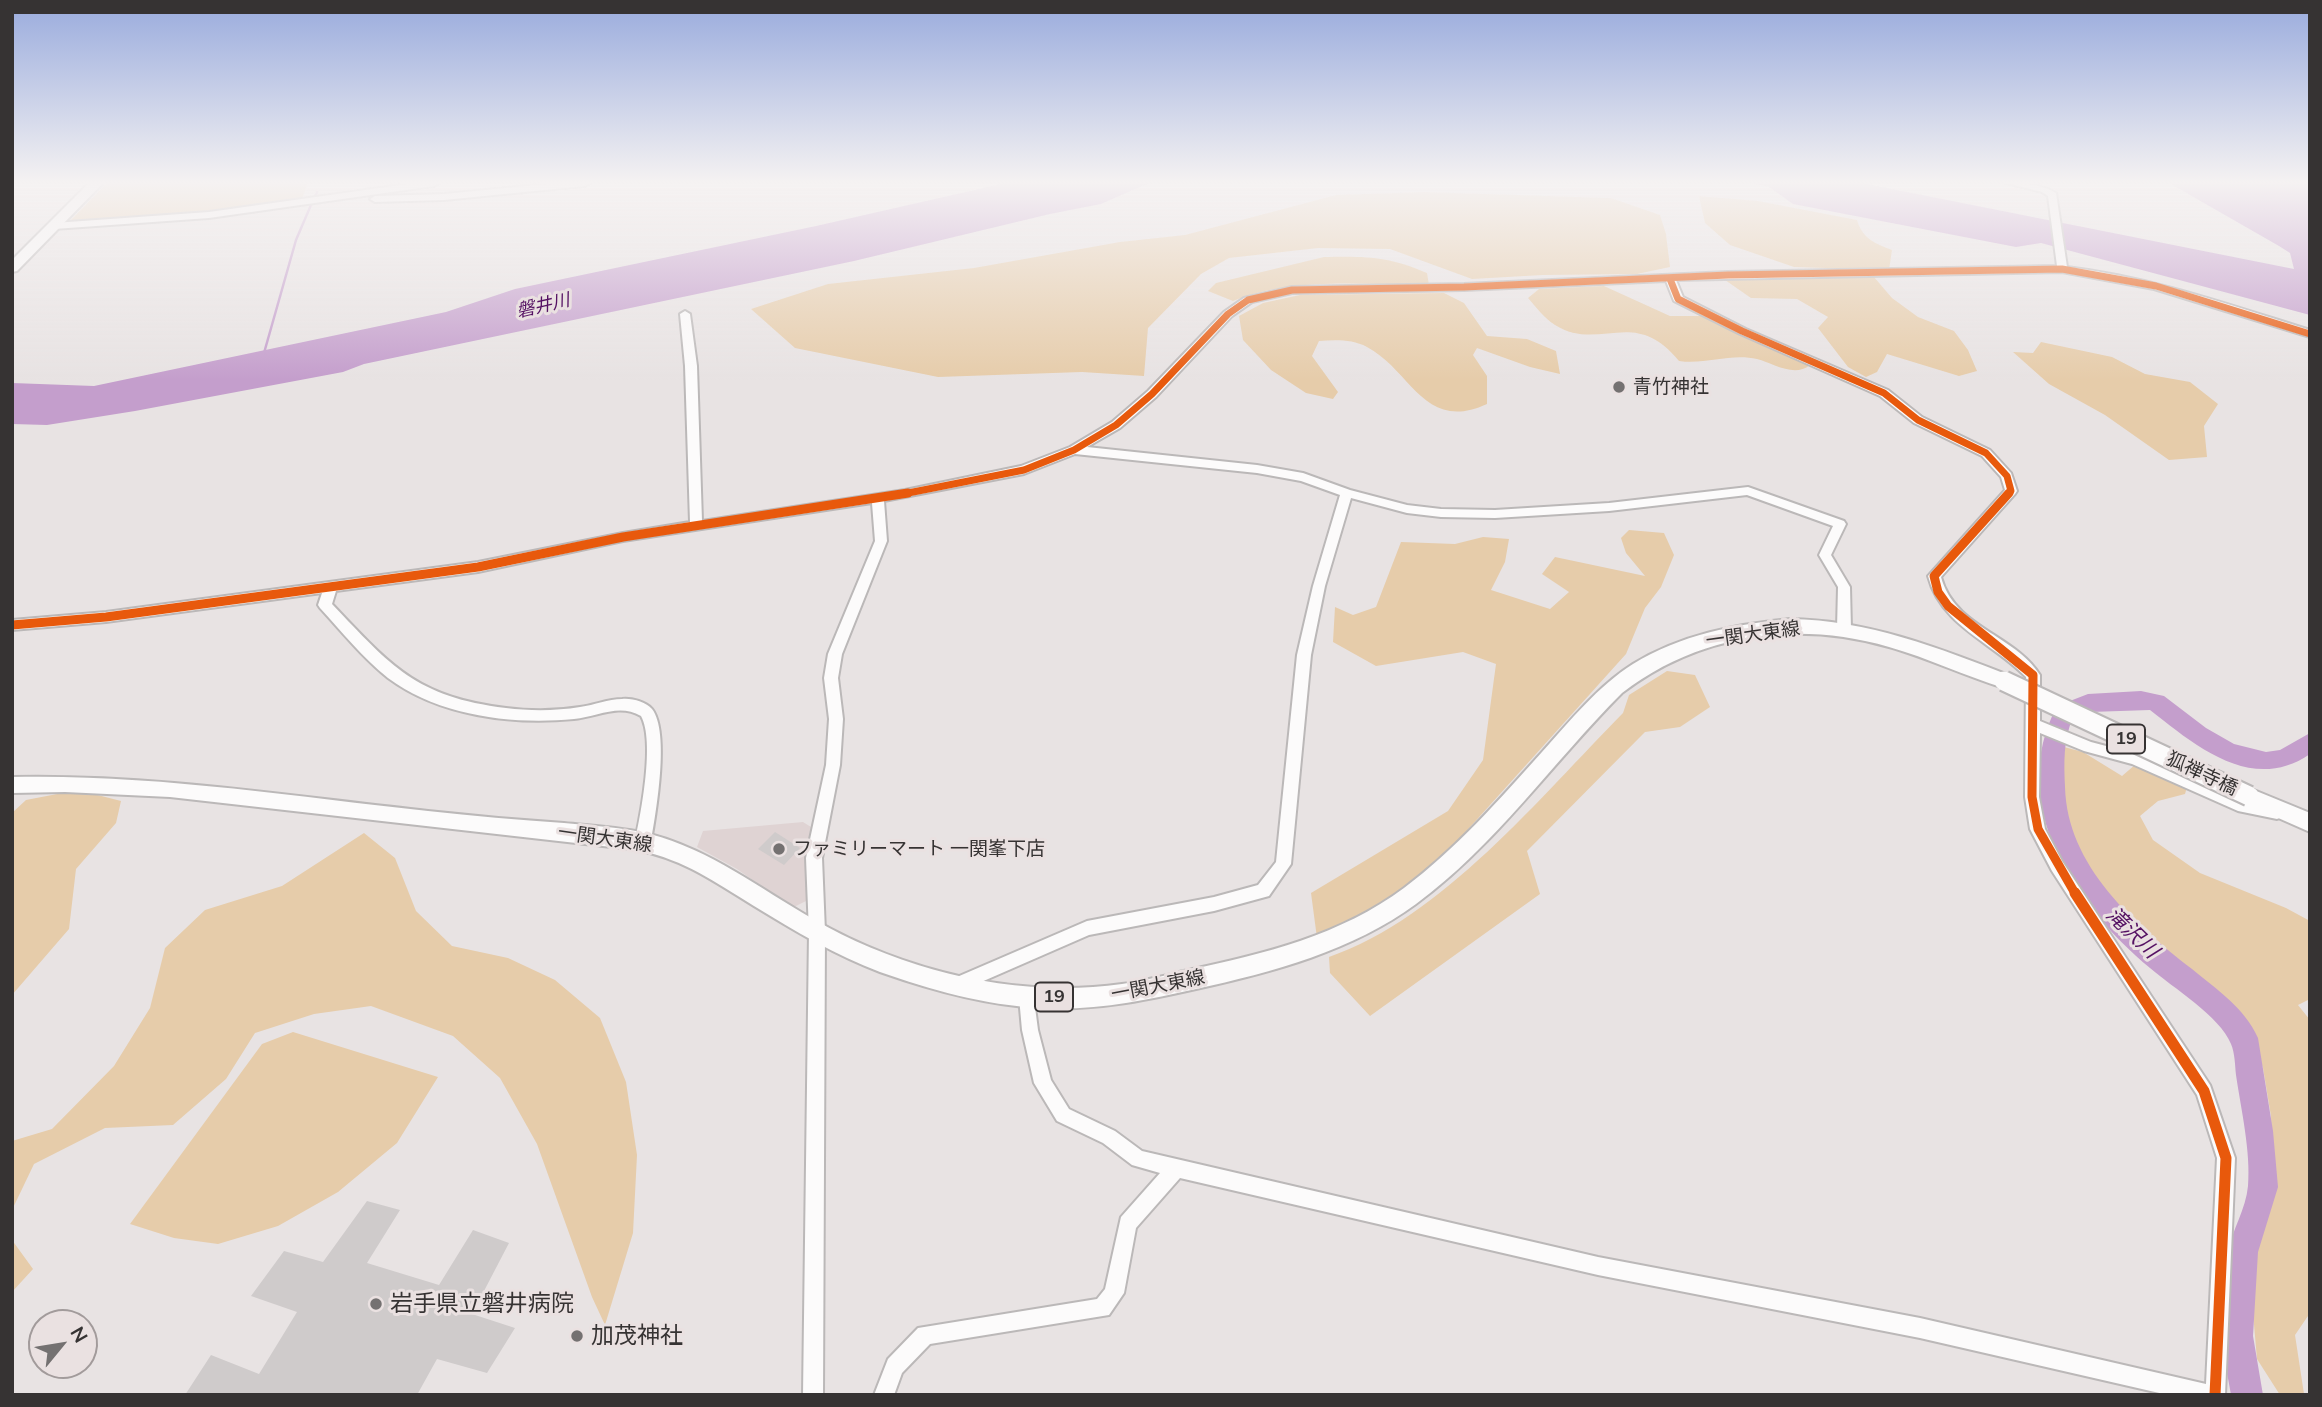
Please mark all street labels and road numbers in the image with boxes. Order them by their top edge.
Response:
street label: 一関大東線 [1704,617,1802,653]
road number: 19 [2107,724,2145,754]
street label: 狐禅寺橋 [2163,748,2241,800]
street label: 一関大東線 [556,821,654,857]
street label: 一関大東線 [1109,966,1207,1006]
road number: 19 [1035,982,1073,1012]

